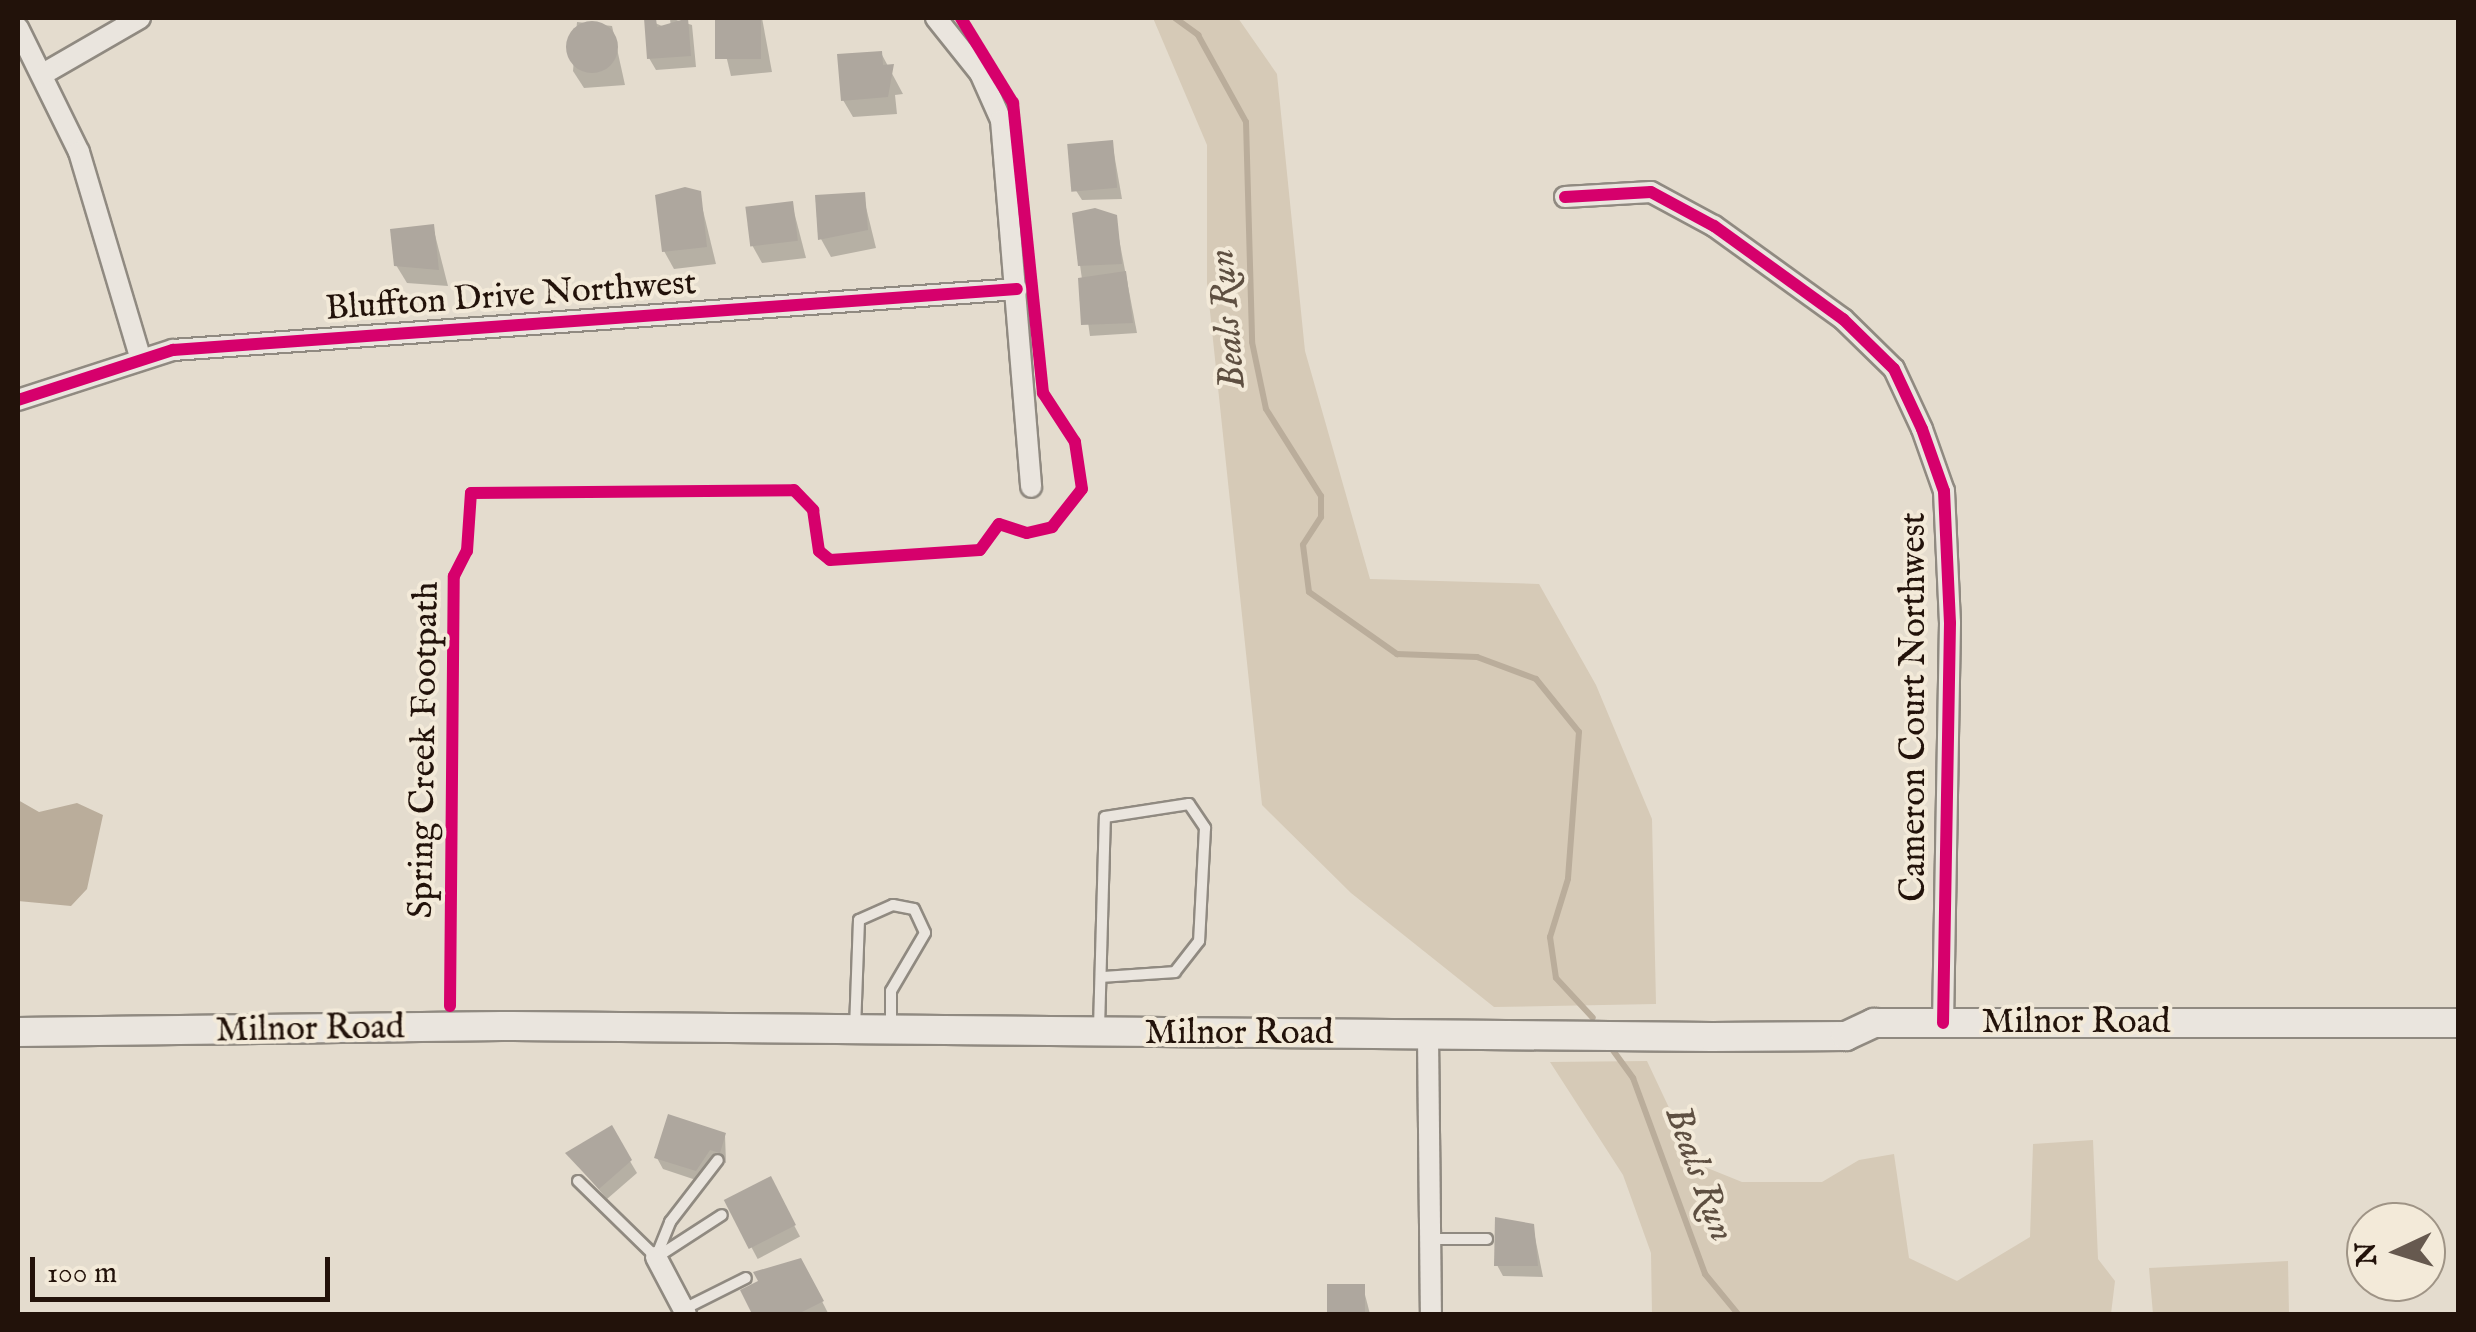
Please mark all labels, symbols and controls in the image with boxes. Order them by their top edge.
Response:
water label: Beals Run [1200,247,1258,391]
street label: Bluffton Drive Northwest [324,263,698,331]
street label: Cameron Court Northwest [1894,512,1936,902]
street label: Spring Creek Footpath [401,581,449,919]
street label: Milnor Road [1982,1002,2170,1044]
street label: Milnor Road [215,1007,405,1053]
street label: Milnor Road [1145,1013,1333,1055]
water label: Beals Run [1652,1100,1744,1248]
north arrow [2346,1202,2446,1302]
scale bar [35,1237,335,1299]
text: N [2349,1241,2386,1267]
text: 100 m [47,1255,117,1293]

